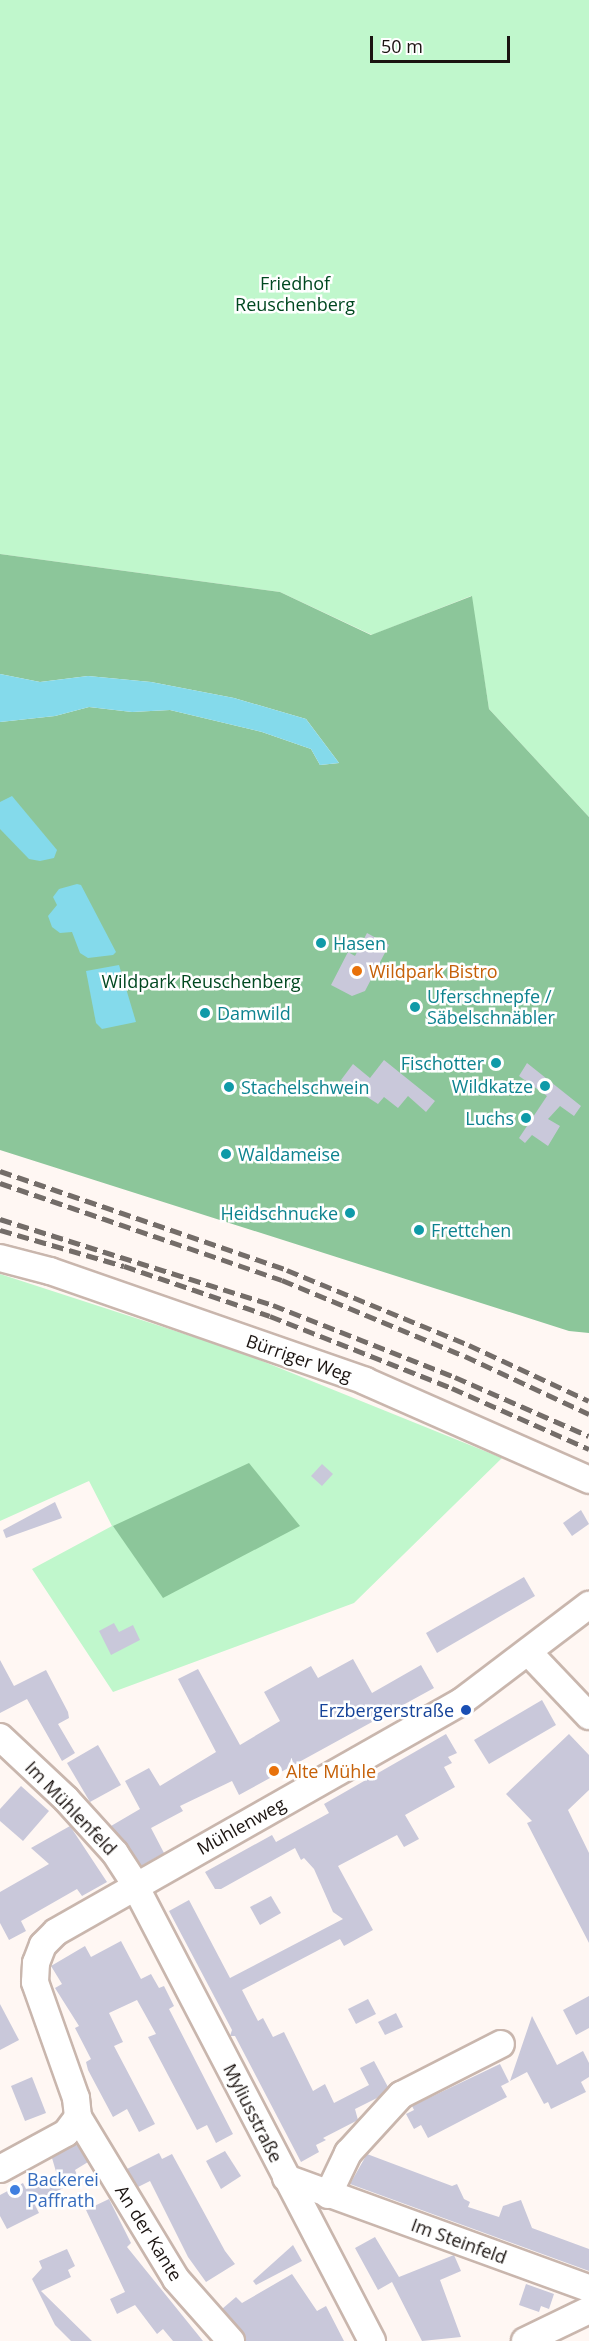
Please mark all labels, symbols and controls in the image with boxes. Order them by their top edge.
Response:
scale bar [373,24,512,62]
text: 50 m [381,34,423,58]
park label: Friedhof Reuschenberg [235,273,355,316]
place label: Hasen [333,932,386,954]
marker: Hasen [314,936,328,950]
place label: Wildpark Bistro [369,960,498,982]
marker: Wildpark Bistro [350,964,364,978]
park label: Wildpark Reuschenberg [101,970,301,992]
place label: Uferschnepfe / Säbelschnäbler [427,986,555,1028]
marker: Uferschnepfe / Säbelschnäbler [408,1000,422,1014]
place label: Damwild [217,1002,291,1024]
marker: Damwild [198,1006,212,1020]
place label: Fischotter [401,1052,484,1074]
marker: Fischotter [489,1056,503,1070]
place label: Wildkatze [452,1075,533,1097]
place label: Stachelschwein [241,1076,369,1098]
marker: Wildkatze [538,1079,552,1093]
marker: Stachelschwein [222,1080,236,1094]
place label: Luchs [465,1107,514,1129]
marker: Luchs [519,1111,533,1125]
place label: Waldameise [238,1143,340,1165]
marker: Waldameise [219,1147,233,1161]
place label: Heidschnucke [221,1202,338,1224]
marker: Heidschnucke [343,1206,357,1220]
place label: Frettchen [431,1219,511,1241]
marker: Frettchen [412,1223,426,1237]
street label: Bürriger Weg [243,1330,355,1386]
place label: Erzbergerstraße [319,1699,454,1721]
marker: Erzbergerstraße [459,1703,473,1717]
street label: Im Mühlenfeld [21,1757,121,1859]
place label: Alte Mühle [286,1760,376,1782]
marker: Alte Mühle [267,1764,281,1778]
street label: Mühlenweg [193,1793,289,1859]
street label: Myliusstraße [219,2060,287,2166]
place label: Backerei Paffrath [27,2169,99,2212]
street label: An der Kante [111,2181,187,2285]
marker: Backerei Paffrath [8,2183,22,2197]
street label: Im Steinfeld [408,2214,510,2268]

